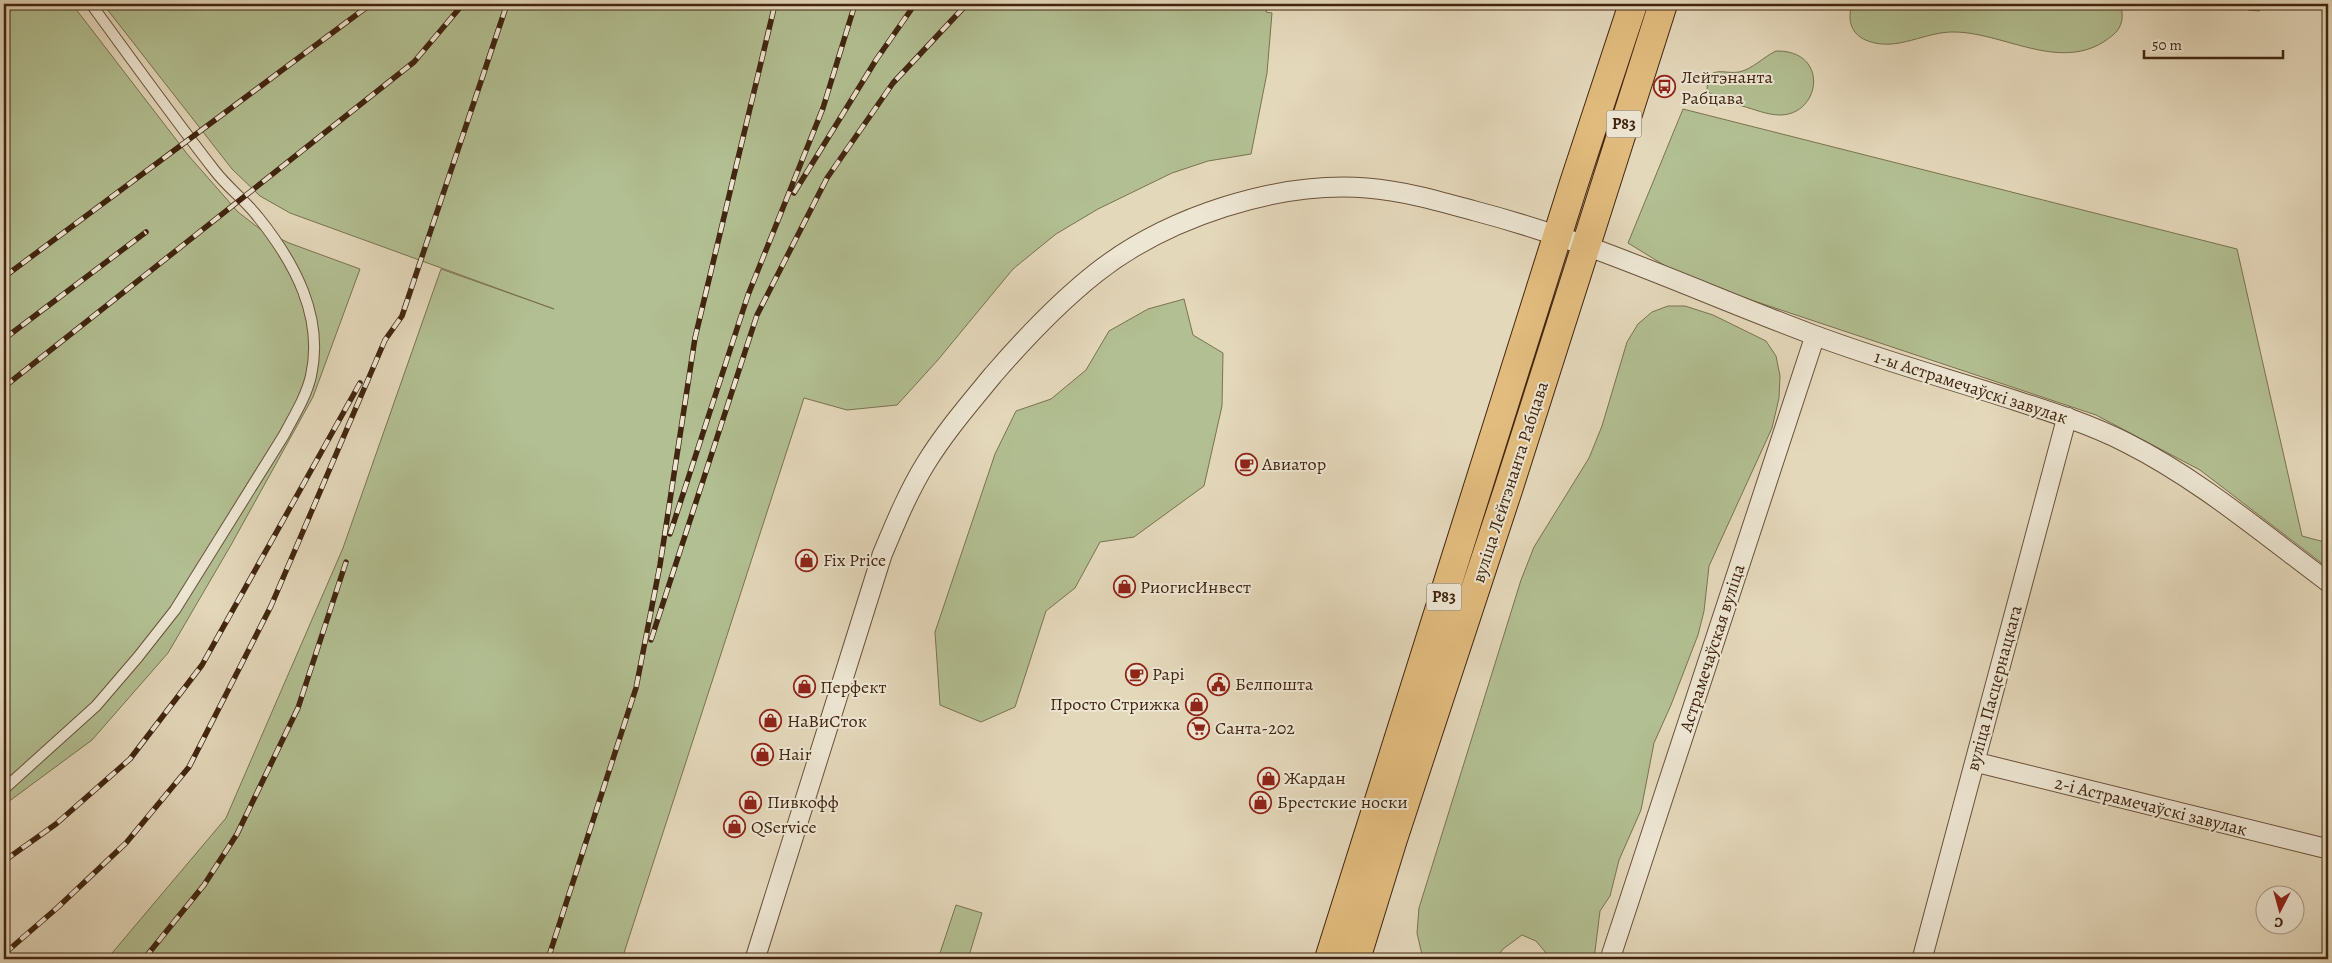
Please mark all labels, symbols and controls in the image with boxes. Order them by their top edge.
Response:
scale bar [2144,28,2283,60]
text: 50 m [2152,35,2182,55]
place label: Лейтэнанта Рабцава [1681,65,1774,110]
bus stop icon: Лейтэнанта Рабцава [1653,75,1677,99]
road number: Р83 [1606,110,1642,138]
street label: 1-ы Астрамечаўскі завулак [1871,344,2071,430]
street label: вуліца Лейтэнанта Рабцава [1466,378,1554,586]
cafe icon: Авиатор [1234,452,1258,476]
place label: Авиатор [1261,452,1326,476]
shop icon: Fix Price [795,548,819,572]
place label: Fix Price [823,548,886,572]
street label: Астрамечаўская вуліца [1673,560,1751,736]
shop icon: РиогисИнвест [1112,575,1136,599]
place label: РиогисИнвест [1140,575,1251,599]
road number: Р83 [1426,584,1462,610]
street label: вуліца Пасцернацкага [1960,602,2028,774]
cafe icon: Papi [1124,662,1148,686]
place label: Papi [1152,662,1185,686]
public building icon: Белпошта [1207,672,1231,696]
place label: Белпошта [1235,672,1314,696]
shop icon: Перфект [792,675,816,699]
place label: Перфект [820,675,887,699]
place label: Просто Стрижка [1050,692,1181,716]
shop icon: Просто Стрижка [1184,692,1208,716]
shop icon: НаВиСток [759,709,783,733]
place label: НаВиСток [787,709,867,733]
supermarket icon: Санта-202 [1187,716,1211,740]
place label: Санта-202 [1215,716,1295,740]
shop icon: Hair [750,742,774,766]
place label: Hair [778,742,812,766]
shop icon: Жардан [1256,766,1280,790]
place label: Жардан [1284,766,1346,790]
street label: 2-і Астрамечаўскі завулак [2052,770,2250,842]
shop icon: Пивкофф [739,790,763,814]
place label: Пивкофф [767,790,839,814]
shop icon: Брестские носки [1249,790,1273,814]
place label: Брестские носки [1277,790,1408,814]
shop icon: QService [723,815,747,839]
place label: QService [751,815,816,839]
north arrow [2254,886,2304,936]
text: С [2273,912,2284,932]

